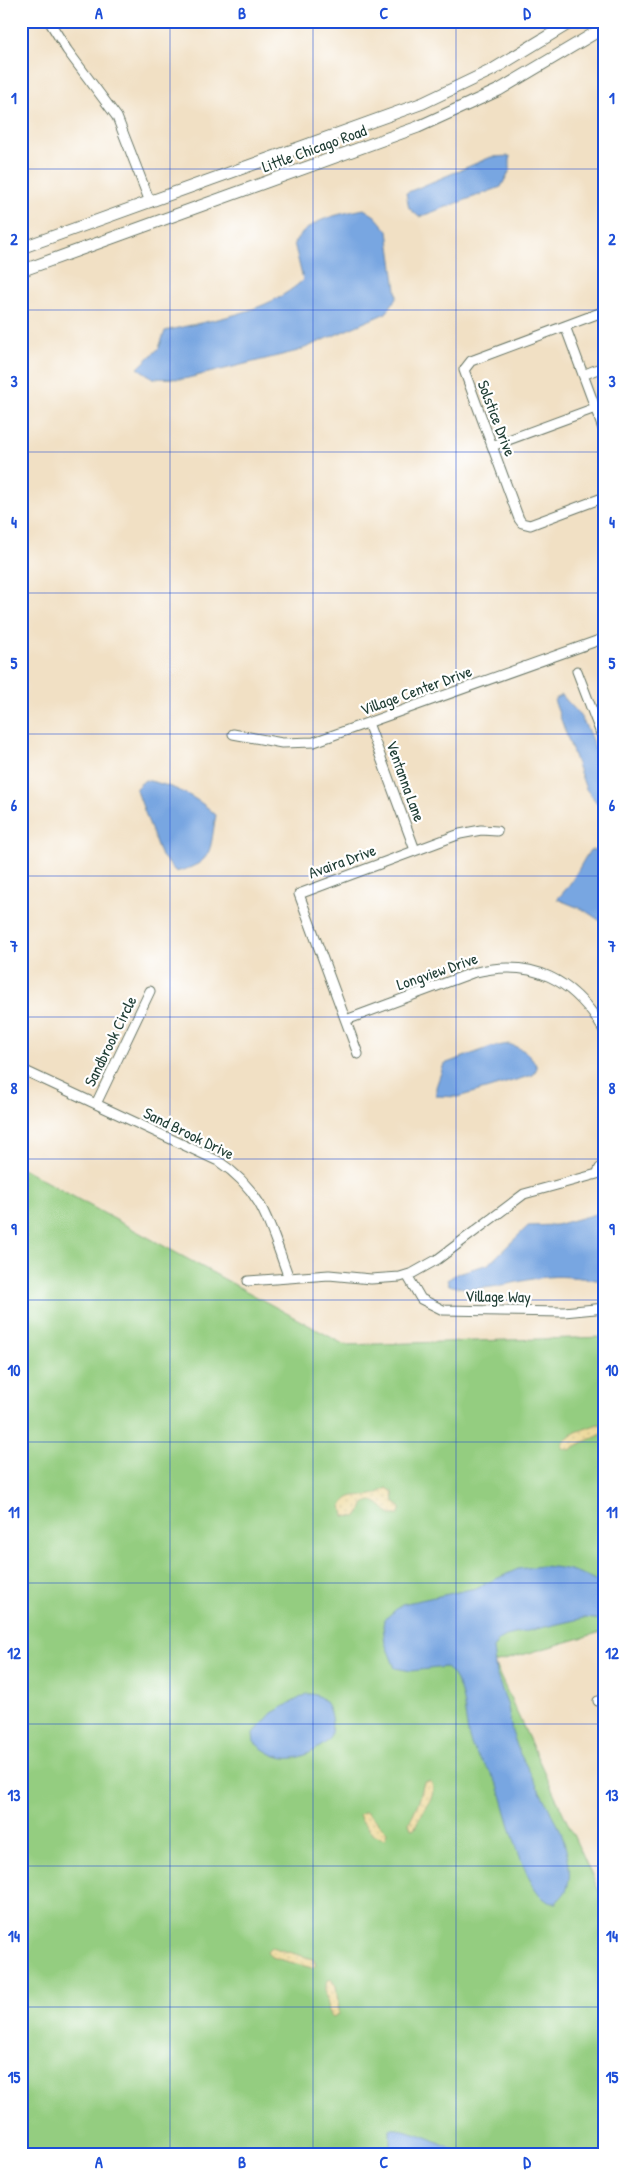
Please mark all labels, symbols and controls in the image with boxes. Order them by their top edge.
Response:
text: A [95,2,103,24]
text: B [238,2,246,24]
text: C [380,2,389,24]
text: D [523,2,531,24]
text: 1 [11,87,17,109]
text: 1 [609,87,615,109]
street label: Little Chicago Road [259,119,369,177]
text: 2 [10,228,18,250]
text: 2 [608,228,616,250]
text: 3 [10,370,18,392]
text: 3 [608,370,616,392]
street label: Solstice Drive [472,377,522,460]
text: 4 [11,511,17,533]
text: 4 [609,511,615,533]
text: 5 [11,652,18,674]
text: 5 [609,652,616,674]
street label: Village Center Drive [357,659,475,720]
street label: Ventanna Lane [381,737,431,825]
text: 6 [11,794,18,816]
text: 6 [609,794,616,816]
street label: Avaira Drive [305,838,379,883]
text: 7 [9,935,18,957]
text: 7 [607,935,616,957]
street label: Longview Drive [394,947,481,995]
street label: Sandbrook Circle [79,991,142,1090]
text: 8 [11,1077,18,1099]
text: 8 [609,1077,616,1099]
street label: Sand Brook Drive [140,1102,239,1165]
text: 9 [11,1218,17,1240]
text: 9 [609,1218,615,1240]
street label: Village Way [465,1284,531,1308]
text: 10 [8,1359,20,1381]
text: 10 [606,1359,618,1381]
text: 11 [8,1501,20,1523]
text: 11 [606,1501,618,1523]
text: 12 [7,1642,21,1664]
text: 12 [605,1642,619,1664]
text: 13 [8,1784,20,1806]
text: 13 [606,1784,618,1806]
text: 14 [8,1925,20,1947]
text: 14 [606,1925,618,1947]
text: 15 [8,2066,21,2088]
text: 15 [606,2066,619,2088]
text: A [95,2151,103,2173]
text: B [238,2151,246,2173]
text: C [380,2151,389,2173]
text: D [523,2151,531,2173]

